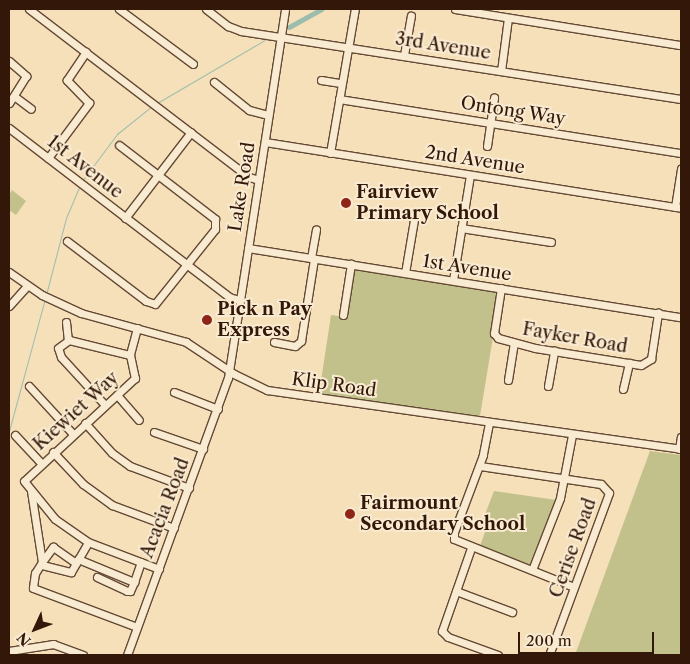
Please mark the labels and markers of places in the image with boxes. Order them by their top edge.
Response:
place label: Fairview Primary School [356,182,499,224]
marker: Fairview Primary School [340,197,352,209]
place label: Pick n Pay Express [217,299,312,342]
marker: Pick n Pay Express [201,314,213,326]
place label: Fairmount Secondary School [360,493,526,536]
marker: Fairmount Secondary School [344,508,356,520]

